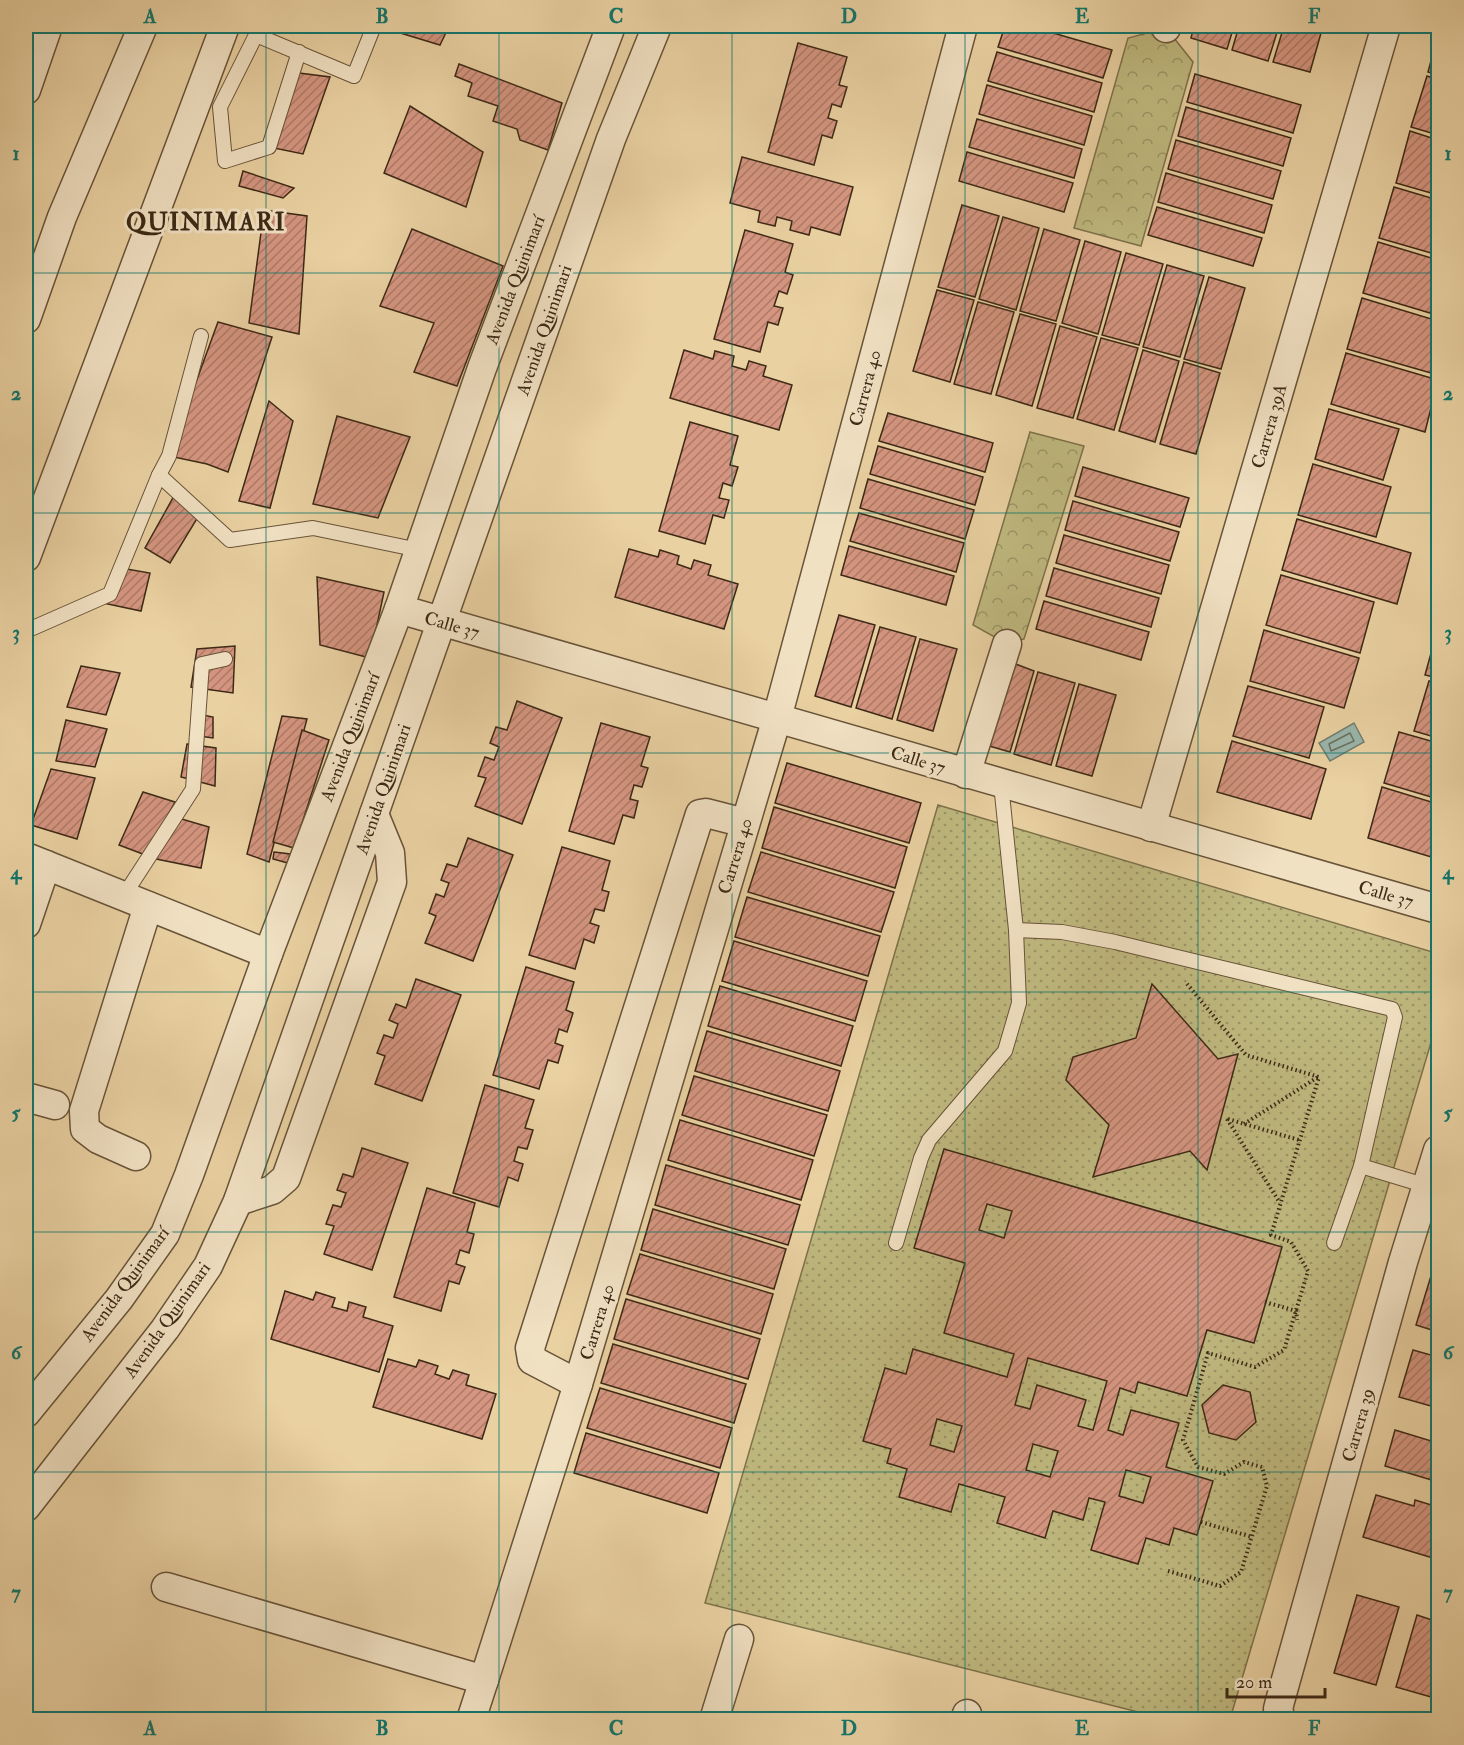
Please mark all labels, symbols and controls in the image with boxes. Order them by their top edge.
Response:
text: A [143,4,157,29]
text: B [375,4,389,29]
text: C [609,4,623,29]
text: D [841,4,857,29]
text: E [1075,4,1090,29]
text: F [1308,4,1321,29]
text: 1 [12,141,20,166]
text: 1 [1444,141,1452,166]
district label: QUINIMARI [126,207,286,238]
street label: Avenida Quinimarí [480,211,551,349]
street label: Avenida Quinimari [511,262,578,399]
street label: Carrera 40 [844,347,887,429]
text: 2 [11,381,21,406]
street label: Carrera 39A [1246,381,1293,471]
text: 2 [1443,381,1453,406]
street label: Calle 37 [422,607,482,644]
text: 3 [12,620,20,645]
text: 3 [1444,620,1452,645]
street label: Avenida Quinimarí [315,668,386,806]
street label: Avenida Quinimari [350,721,417,858]
street label: Calle 37 [888,741,948,780]
street label: Carrera 40 [713,815,758,897]
text: 4 [10,860,23,885]
text: 4 [1442,860,1455,885]
street label: Calle 37 [1356,876,1416,913]
text: 5 [12,1100,22,1125]
text: 5 [1444,1100,1454,1125]
street label: Avenida Quinimarí [75,1221,175,1347]
street label: Avenida Quinimari [118,1258,216,1384]
street label: Carrera 40 [575,1281,620,1363]
text: 6 [11,1340,23,1365]
text: 6 [1443,1340,1455,1365]
street label: Carrera 39 [1337,1386,1380,1465]
text: 7 [11,1580,21,1605]
text: 7 [1443,1580,1453,1605]
scale bar [1227,1661,1324,1699]
text: 20 m [1236,1671,1272,1694]
text: A [143,1716,157,1741]
text: B [375,1716,389,1741]
text: C [609,1716,623,1741]
text: D [841,1716,857,1741]
text: E [1075,1716,1090,1741]
text: F [1308,1716,1321,1741]

